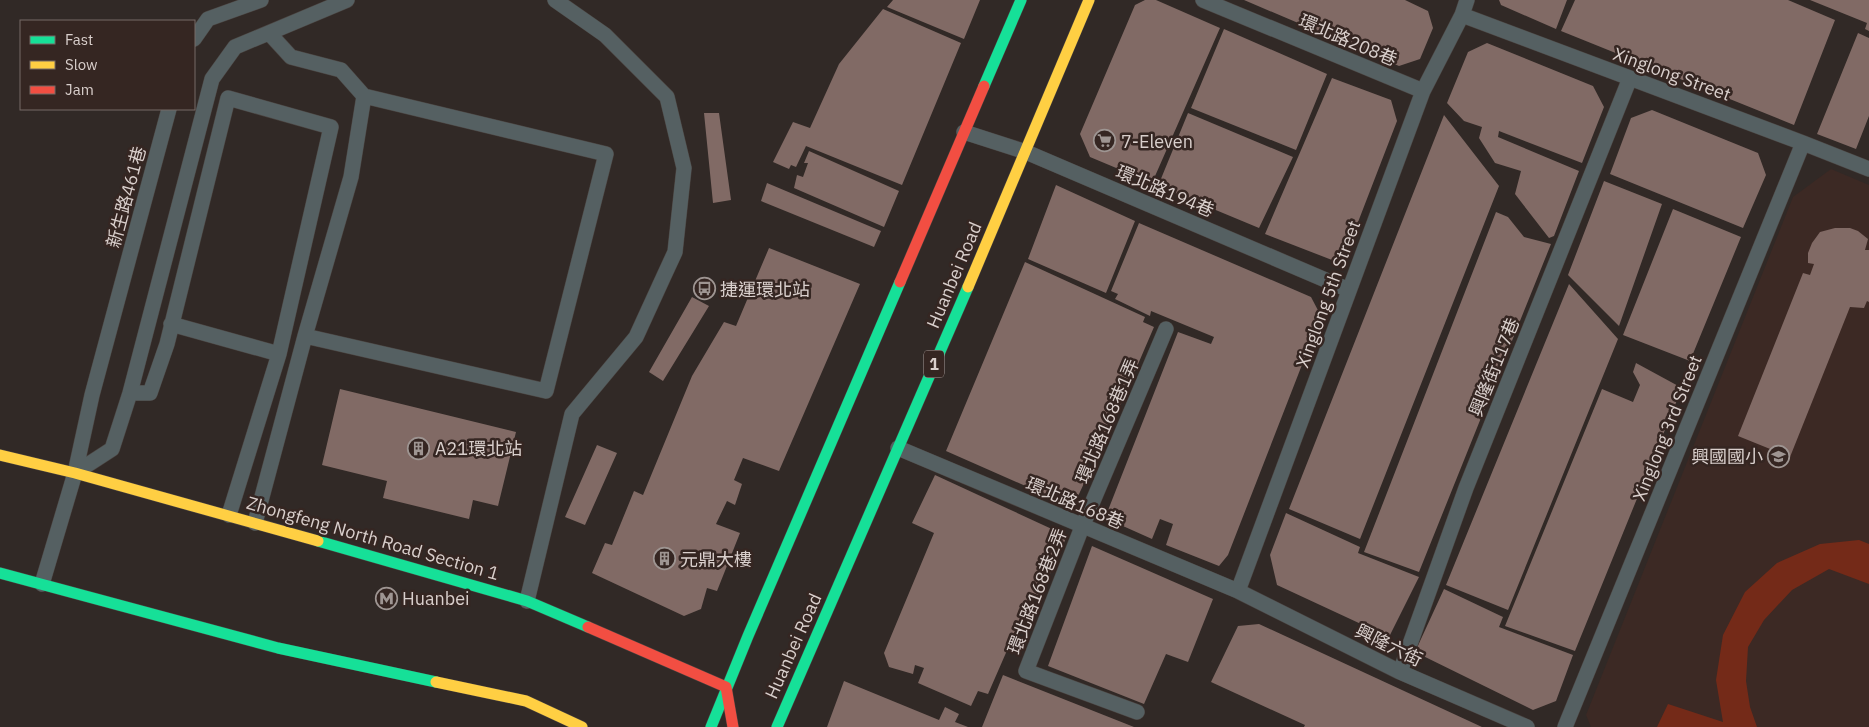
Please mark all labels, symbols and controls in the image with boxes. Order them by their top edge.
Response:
street label: 環北路208巷 [1295,9,1401,71]
legend [20,20,195,110]
text: Fast [65,30,93,49]
street label: Xinglong Street [1610,42,1734,106]
text: Slow [65,55,98,74]
text: Jam [65,80,94,99]
supermarket icon: 7-Eleven [1093,129,1117,153]
place label: 7-Eleven [1121,130,1193,153]
street label: 新生路461巷 [101,144,151,250]
street label: 環北路194巷 [1112,160,1218,222]
street label: Xinglong 5th Street [1291,217,1365,371]
street label: Huanbei Road [921,218,987,332]
bus stop icon: 捷運環北站 [692,277,716,301]
place label: 捷運環北站 [720,278,810,301]
street label: 興隆街117巷 [1464,314,1524,420]
road number: 1 [924,350,944,378]
street label: Xinglong 3rd Street [1627,352,1707,504]
street label: 環北路168巷1弄 [1070,355,1144,487]
building icon: A21環北站 [407,436,431,460]
place label: A21環北站 [435,437,522,460]
school or university icon: 興國國小 [1767,444,1791,468]
place label: 興國國小 [1691,445,1763,468]
street label: 環北路168巷 [1022,472,1128,534]
street label: Zhongfeng North Road Section 1 [244,491,502,585]
street label: 環北路168巷2弄 [1002,525,1072,657]
building icon: 元鼎大樓 [652,547,676,571]
place label: 元鼎大樓 [680,548,752,571]
metro station icon: Huanbei [374,586,398,610]
place label: Huanbei [402,587,470,610]
street label: Huanbei Road [759,590,827,702]
street label: 興隆六街 [1352,619,1426,671]

